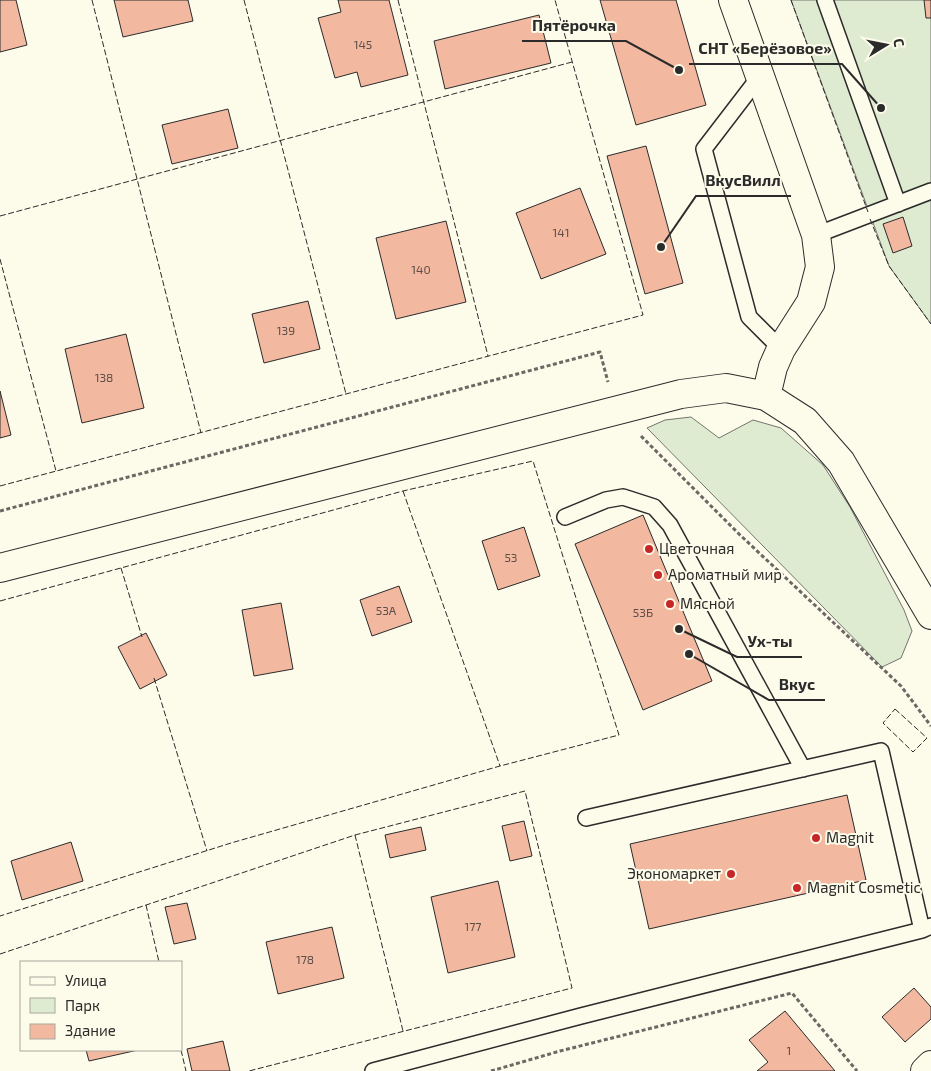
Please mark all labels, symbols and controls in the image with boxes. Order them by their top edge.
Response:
callout: Пятёрочка [522,10,626,41]
text: Пятёрочка [532,15,616,34]
north arrow [861,20,911,70]
callout: СНТ «Берёзовое» [689,33,842,64]
house number: 145 [354,37,372,51]
text: С [890,37,908,48]
text: СНТ «Берёзовое» [698,38,832,57]
callout: ВкусВилл [696,165,791,196]
text: ВкусВилл [705,170,781,189]
house number: 141 [553,225,569,239]
house number: 140 [411,262,431,276]
house number: 139 [277,323,295,337]
house number: 138 [95,370,113,384]
place label: Цветочная [659,539,734,557]
marker: Цветочная [643,543,655,555]
house number: 53 [504,550,518,564]
place label: Ароматный мир [668,565,782,583]
marker: Ароматный мир [652,569,664,581]
place label: Мясной [680,594,735,612]
marker: Мясной [664,598,676,610]
house number: 53А [376,603,397,617]
house number: 53Б [633,605,653,619]
callout: Ух-ты [737,626,802,657]
text: Ух-ты [747,631,793,650]
callout: Вкус [769,669,825,700]
text: Вкус [779,674,815,693]
place label: Magnit [826,828,874,846]
marker: Magnit [810,832,822,844]
place label: Экономаркет [627,864,721,882]
marker: Экономаркет [725,868,737,880]
place label: Magnit Cosmetic [807,878,921,896]
marker: Magnit Cosmetic [791,882,803,894]
house number: 177 [464,919,482,933]
house number: 178 [296,952,314,966]
legend [20,961,182,1051]
text: Улица [65,971,107,989]
text: Парк [65,996,100,1014]
text: Здание [65,1021,116,1039]
house number: 1 [787,1043,791,1057]

